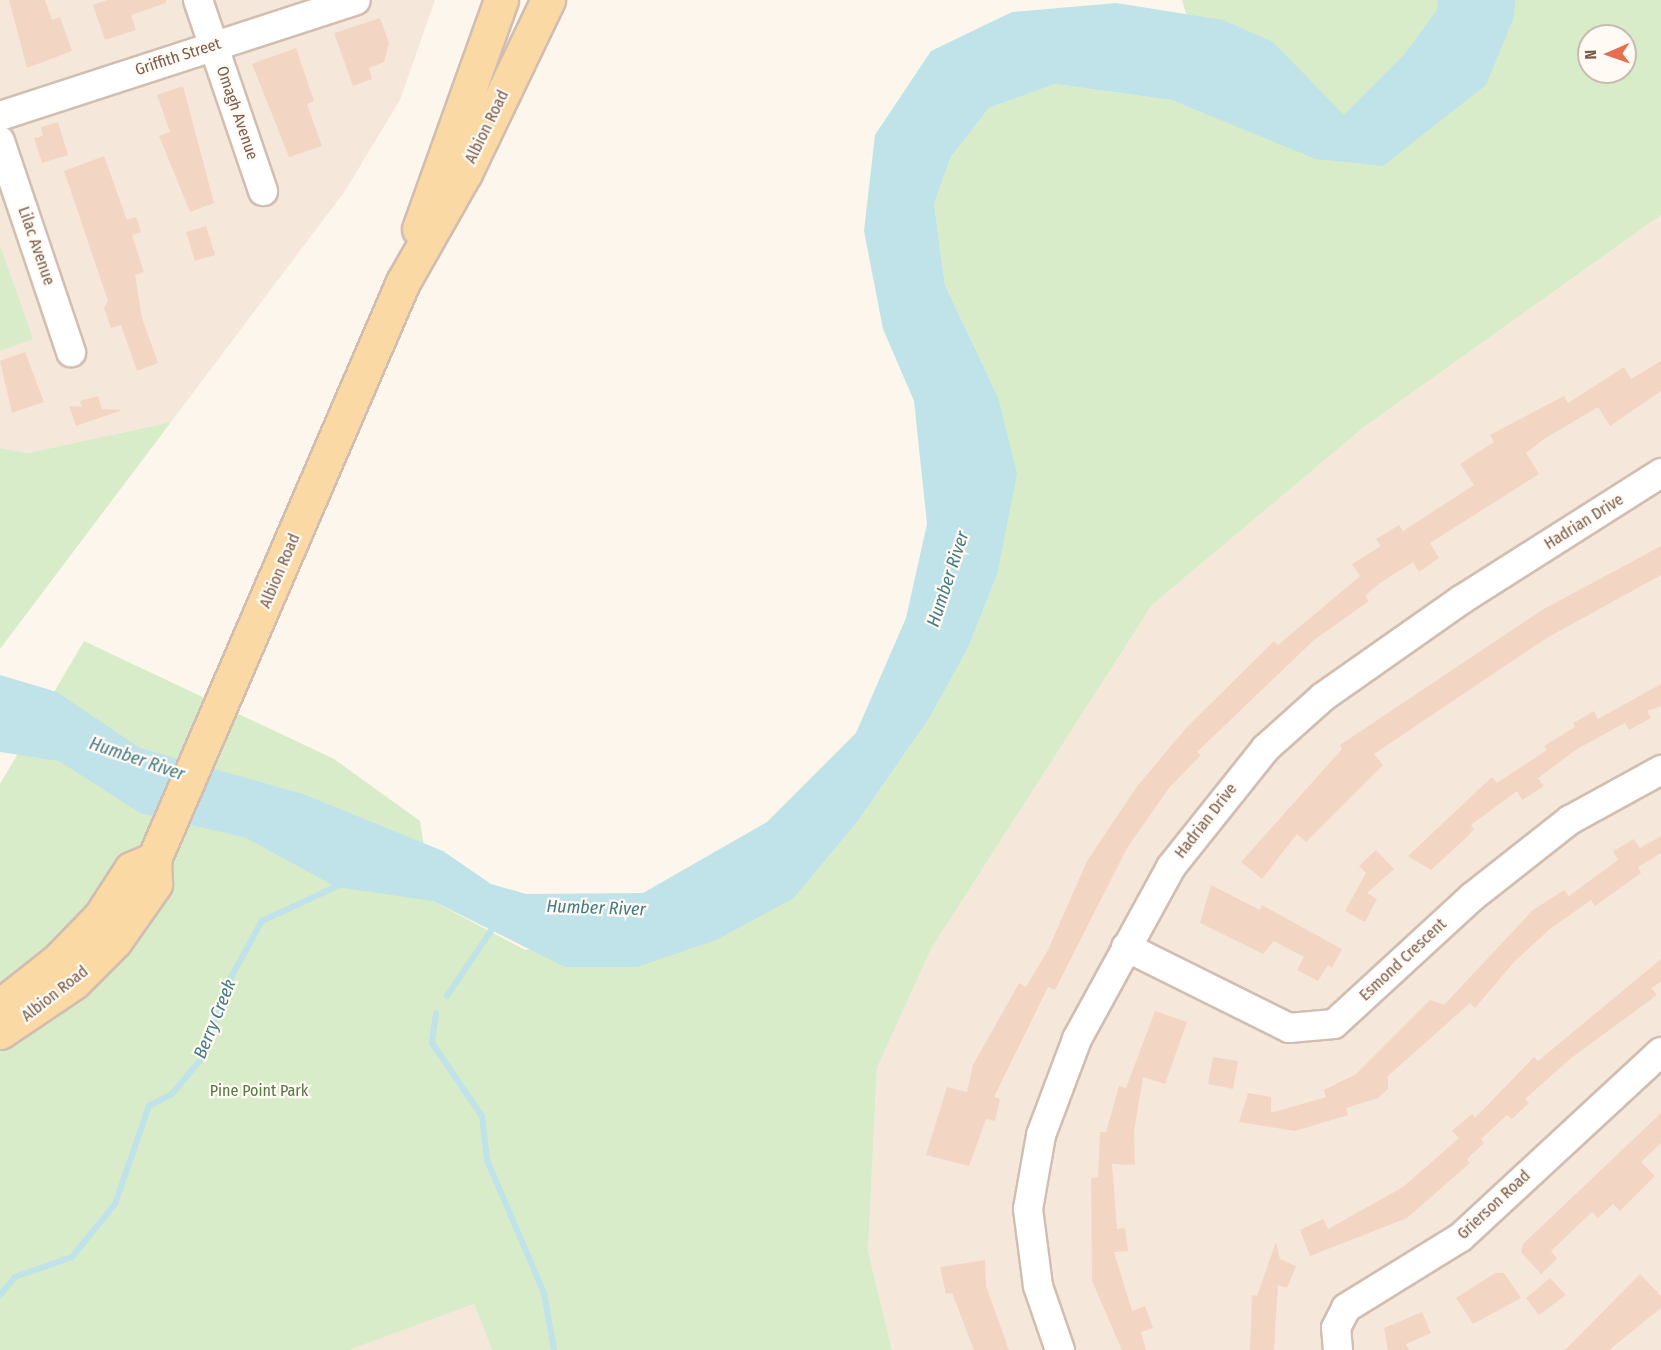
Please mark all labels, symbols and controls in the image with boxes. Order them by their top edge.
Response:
north arrow [1577,24,1637,84]
street label: Griffith Street [133,34,223,80]
text: N [1581,49,1600,60]
street label: Omagh Avenue [212,64,262,162]
street label: Albion Road [461,87,513,167]
street label: Lilac Avenue [14,204,58,288]
street label: Hadrian Drive [1541,490,1627,554]
water label: Humber River [922,528,974,630]
street label: Albion Road [256,531,304,611]
water label: Humber River [87,733,187,785]
street label: Hadrian Drive [1171,780,1241,862]
water label: Humber River [546,895,646,921]
street label: Esmond Crescent [1356,915,1450,1005]
street label: Albion Road [18,962,92,1026]
water label: Berry Creek [189,976,241,1062]
park label: Pine Point Park [210,1081,308,1101]
street label: Grierson Road [1454,1166,1534,1244]

